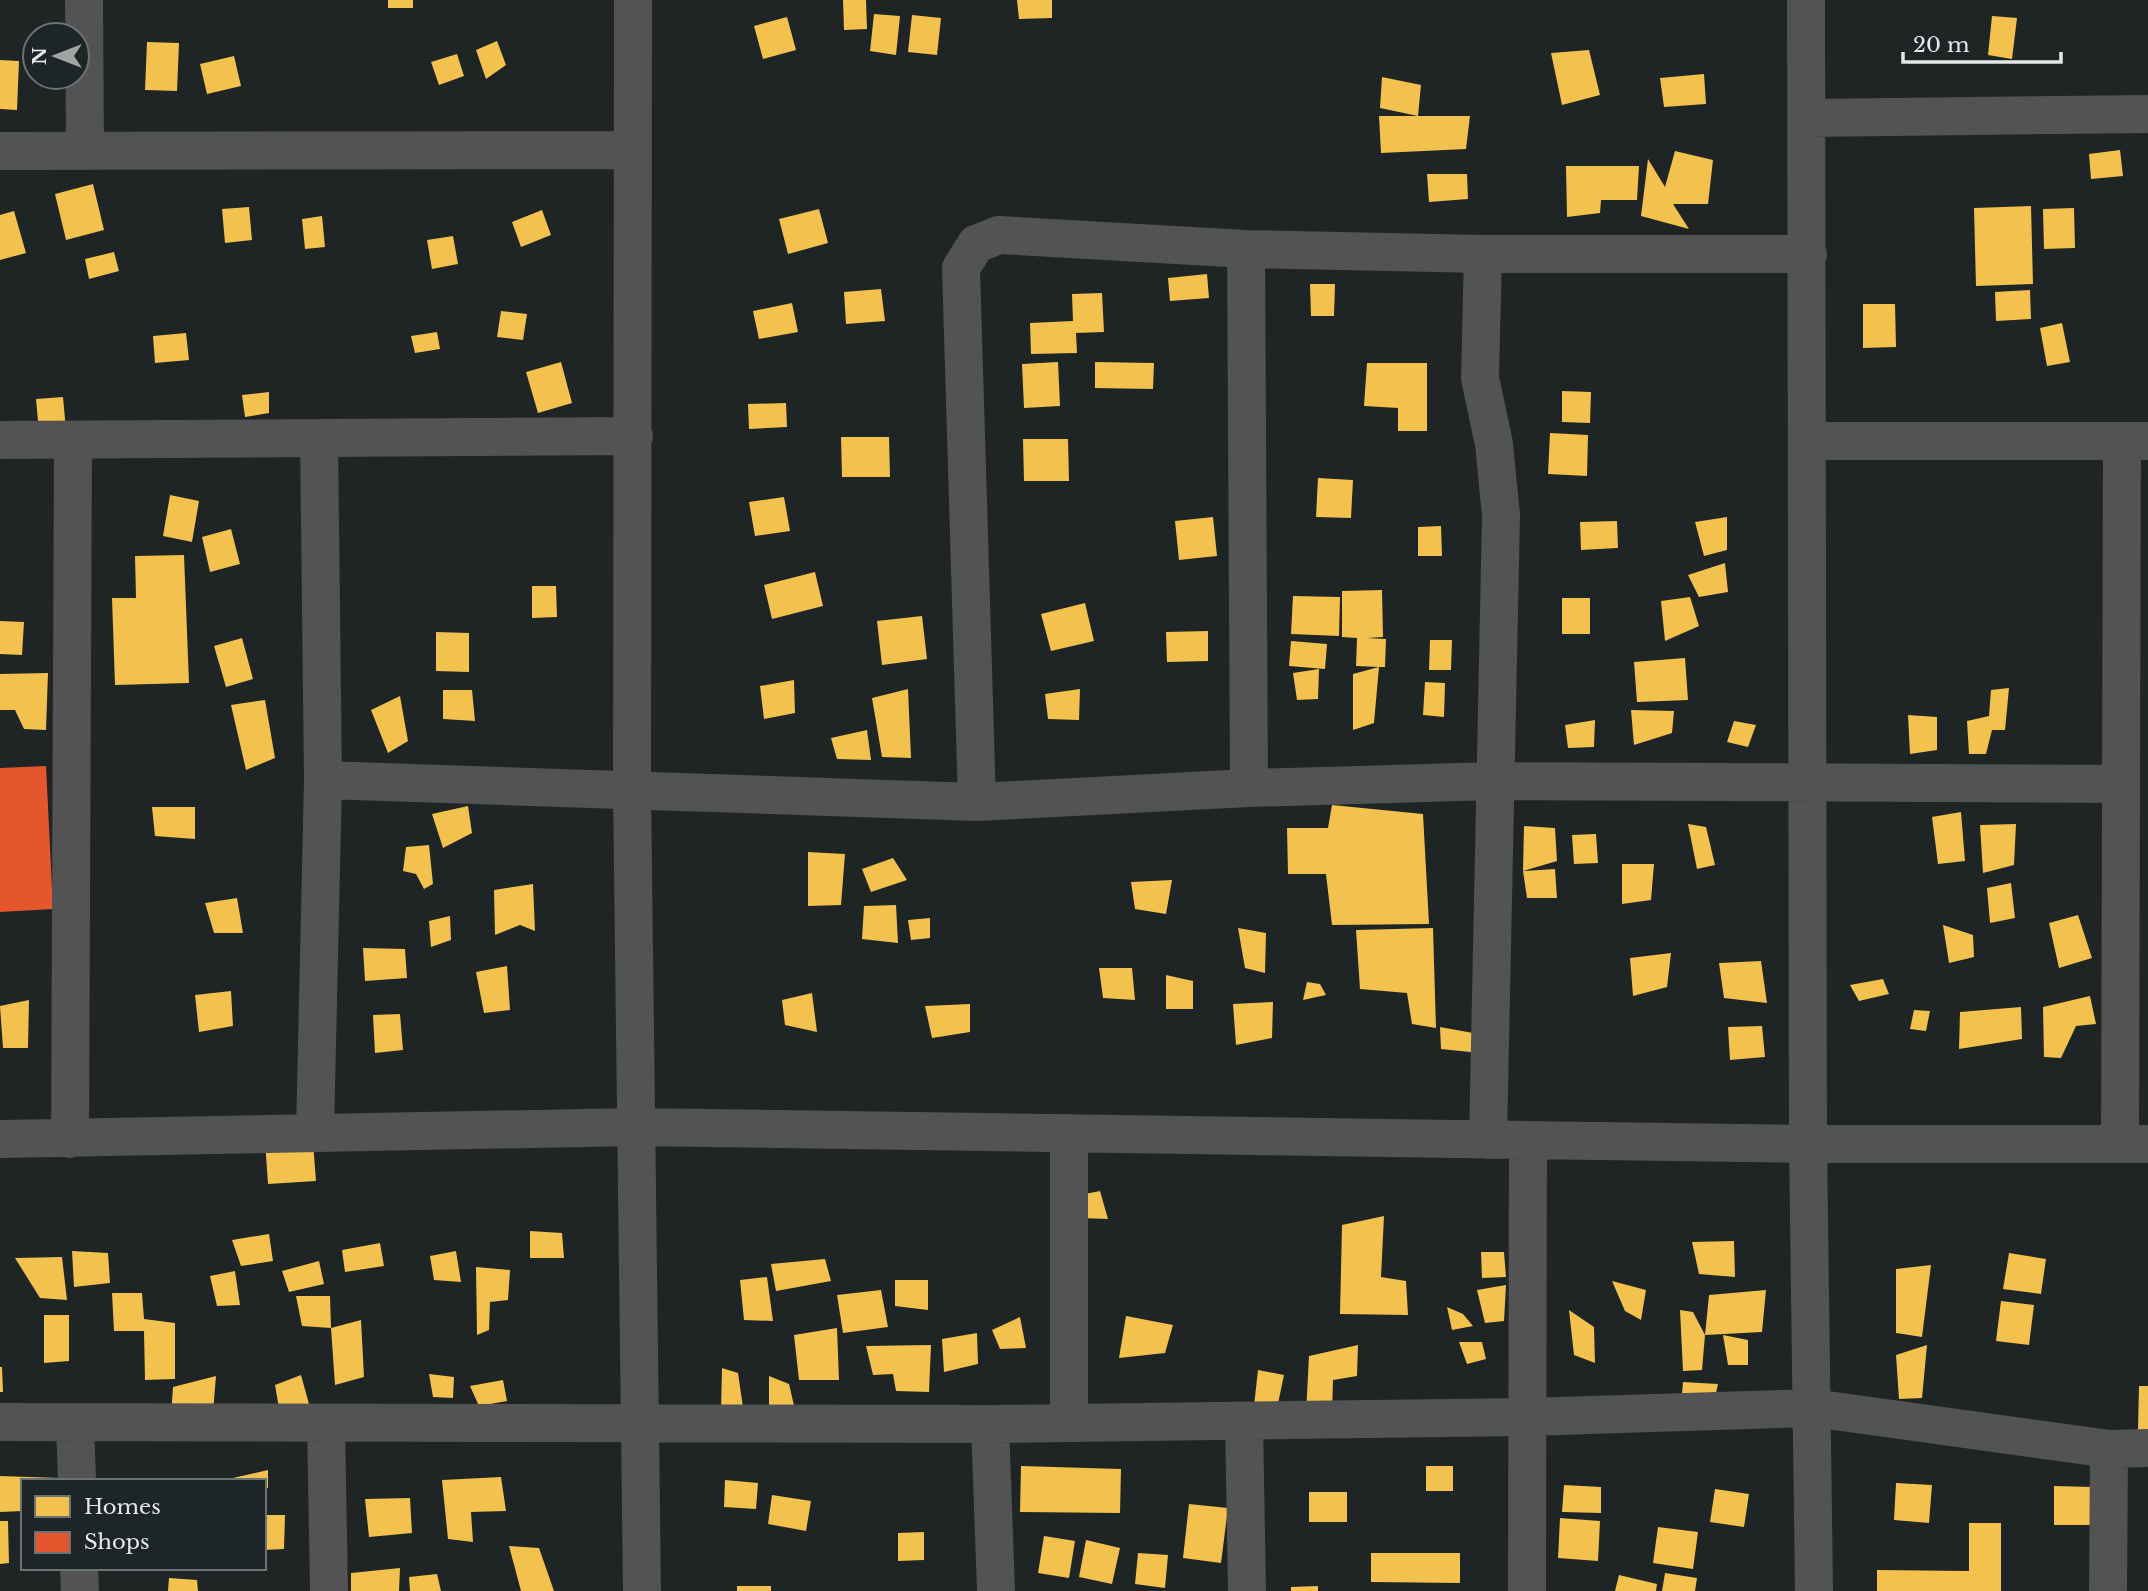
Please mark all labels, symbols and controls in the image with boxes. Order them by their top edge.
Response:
north arrow [21,21,91,91]
scale bar [1903,21,2060,65]
text: 20 m [1913,32,1970,58]
text: N [28,47,51,65]
legend [21,1479,266,1570]
text: Homes [84,1494,161,1520]
text: Shops [84,1529,150,1555]

